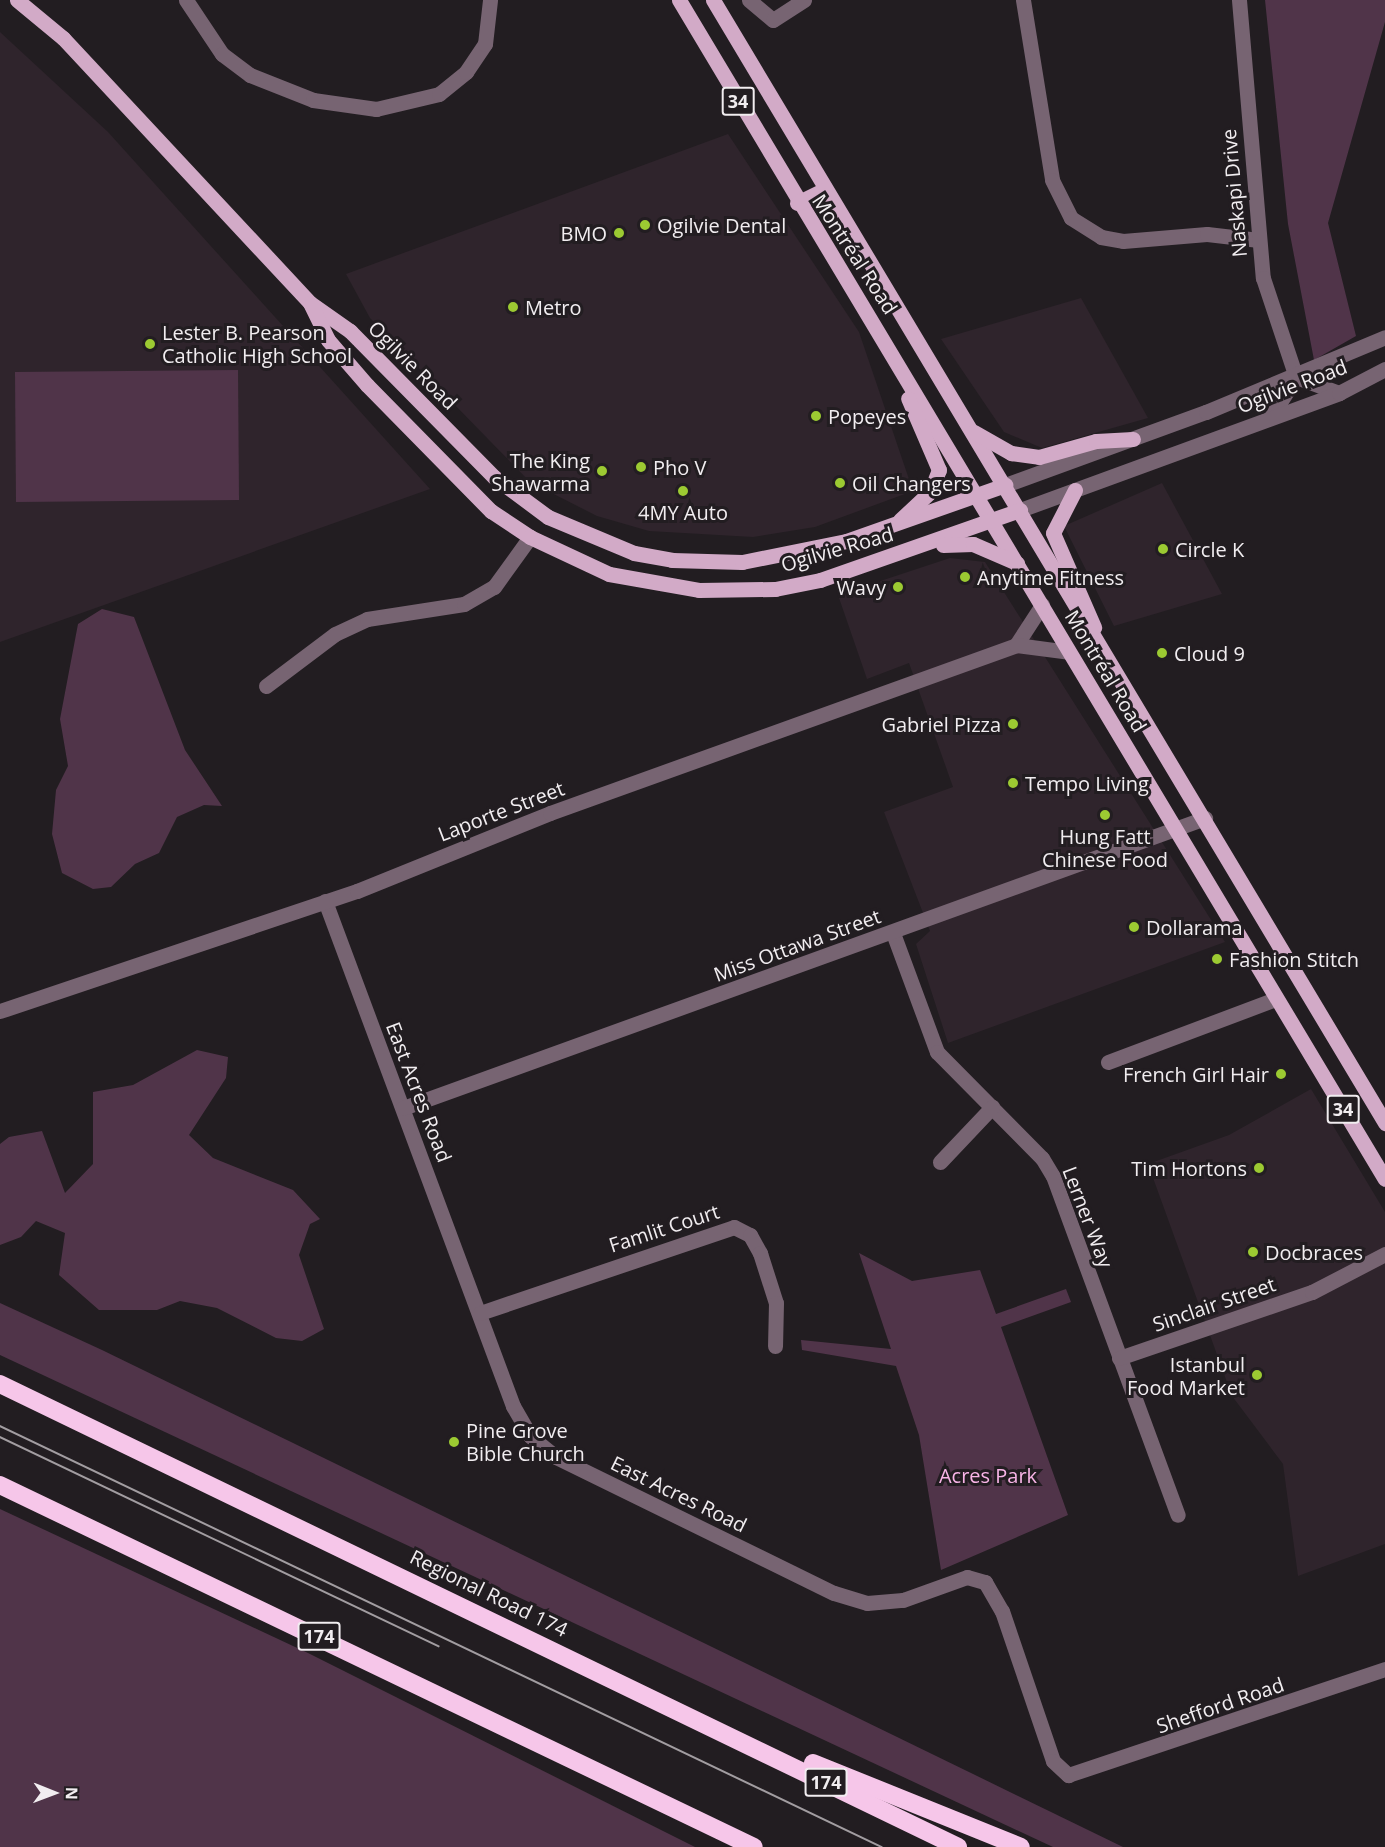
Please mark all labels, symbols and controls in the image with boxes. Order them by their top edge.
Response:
road number: 34 [722,86,754,116]
street label: Naskapi Drive [1216,128,1252,258]
street label: Montréal Road [807,190,903,318]
place label: Ogilvie Dental [657,213,786,237]
marker: Ogilvie Dental [638,218,652,232]
place label: BMO [561,221,607,245]
marker: BMO [612,226,626,240]
place label: Metro [525,295,582,319]
marker: Metro [506,300,520,314]
street label: Ogilvie Road [364,316,462,414]
place label: Lester B. Pearson Catholic High School [162,320,352,367]
marker: Lester B. Pearson Catholic High School [143,337,157,351]
street label: Ogilvie Road [1234,354,1350,418]
place label: Popeyes [828,404,906,428]
marker: Popeyes [809,409,823,423]
place label: The King Shawarma [491,448,590,495]
place label: Pho V [653,455,706,479]
marker: Pho V [634,460,648,474]
marker: The King Shawarma [595,464,609,478]
place label: Oil Changers [852,471,971,495]
marker: Oil Changers [833,476,847,490]
marker: 4MY Auto [676,484,690,498]
place label: 4MY Auto [638,500,728,524]
street label: Ogilvie Road [778,522,896,576]
place label: Circle K [1175,537,1244,561]
marker: Circle K [1156,542,1170,556]
place label: Anytime Fitness [977,565,1124,589]
marker: Anytime Fitness [958,570,972,584]
place label: Wavy [836,575,886,599]
marker: Wavy [891,580,905,594]
street label: Montréal Road [1060,606,1152,736]
place label: Cloud 9 [1174,641,1245,665]
marker: Cloud 9 [1155,646,1169,660]
place label: Gabriel Pizza [881,712,1001,736]
marker: Gabriel Pizza [1006,717,1020,731]
place label: Tempo Living [1025,771,1149,795]
street label: Laporte Street [434,776,568,846]
marker: Tempo Living [1006,776,1020,790]
marker: Hung Fatt Chinese Food [1098,808,1112,822]
place label: Hung Fatt Chinese Food [1042,825,1168,872]
street label: Miss Ottawa Street [710,904,884,986]
place label: Dollarama [1146,915,1243,939]
marker: Dollarama [1127,920,1141,934]
place label: Fashion Stitch [1229,947,1359,971]
marker: Fashion Stitch [1210,952,1224,966]
street label: East Acres Road [381,1019,457,1165]
place label: French Girl Hair [1123,1062,1269,1086]
marker: French Girl Hair [1274,1067,1288,1081]
road number: 34 [1326,1094,1360,1124]
place label: Tim Hortons [1131,1156,1247,1180]
marker: Tim Hortons [1252,1161,1266,1175]
street label: Lerner Way [1058,1163,1118,1271]
street label: Famlit Court [606,1199,722,1257]
place label: Docbraces [1265,1240,1363,1264]
marker: Docbraces [1246,1245,1260,1259]
street label: Sinclair Street [1149,1272,1279,1336]
place label: Istanbul Food Market [1127,1352,1245,1399]
marker: Istanbul Food Market [1250,1368,1264,1382]
place label: Pine Grove Bible Church [466,1418,585,1465]
marker: Pine Grove Bible Church [447,1435,461,1449]
street label: East Acres Road [607,1451,751,1537]
park label: Acres Park [939,1463,1037,1487]
street label: Regional Road 174 [406,1544,572,1642]
road number: 174 [296,1621,342,1651]
street label: Shefford Road [1153,1672,1287,1738]
north arrow [24,1763,84,1823]
road number: 174 [804,1767,848,1797]
text: N [61,1787,83,1800]

